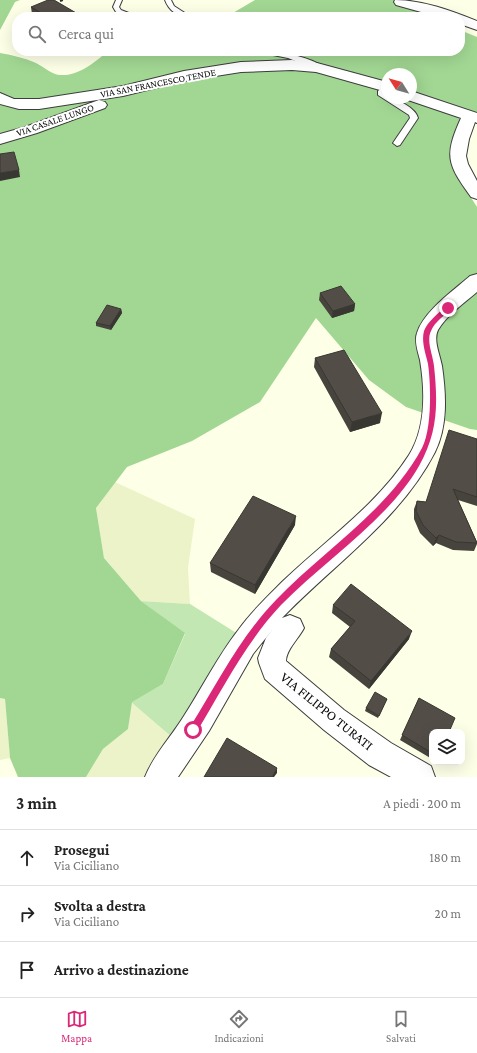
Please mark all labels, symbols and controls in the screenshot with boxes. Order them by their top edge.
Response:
search box [12,12,465,56]
icon: search [26,23,48,45]
text: Cerca qui [58,26,114,42]
street label: VIA SAN FRANCESCO TENDE [99,66,217,100]
north arrow [381,68,417,104]
street label: VIA CASALE LUNGO [15,101,96,138]
route end [439,299,457,317]
street label: VIA FILIPPO TURATI [277,669,377,753]
route start [184,721,202,739]
map controls [429,729,465,765]
button: layers [429,729,465,765]
text: 3 min [16,794,57,813]
text: A piedi · 200 m [383,796,461,811]
text: Prosegui [54,842,109,858]
icon: ahead [16,847,38,869]
text: 180 m [429,850,461,865]
text: Via Ciciliano [54,858,119,873]
text: Svolta a destra [54,898,146,914]
icon: right [16,903,38,925]
text: 20 m [435,906,461,921]
text: Via Ciciliano [54,914,119,929]
icon: arrive [16,959,38,981]
text: Arrivo a destinazione [54,962,189,978]
tab: Mappa [61,1008,92,1044]
tab: Indicazioni [214,1008,264,1044]
tab: Salvati [386,1008,416,1044]

